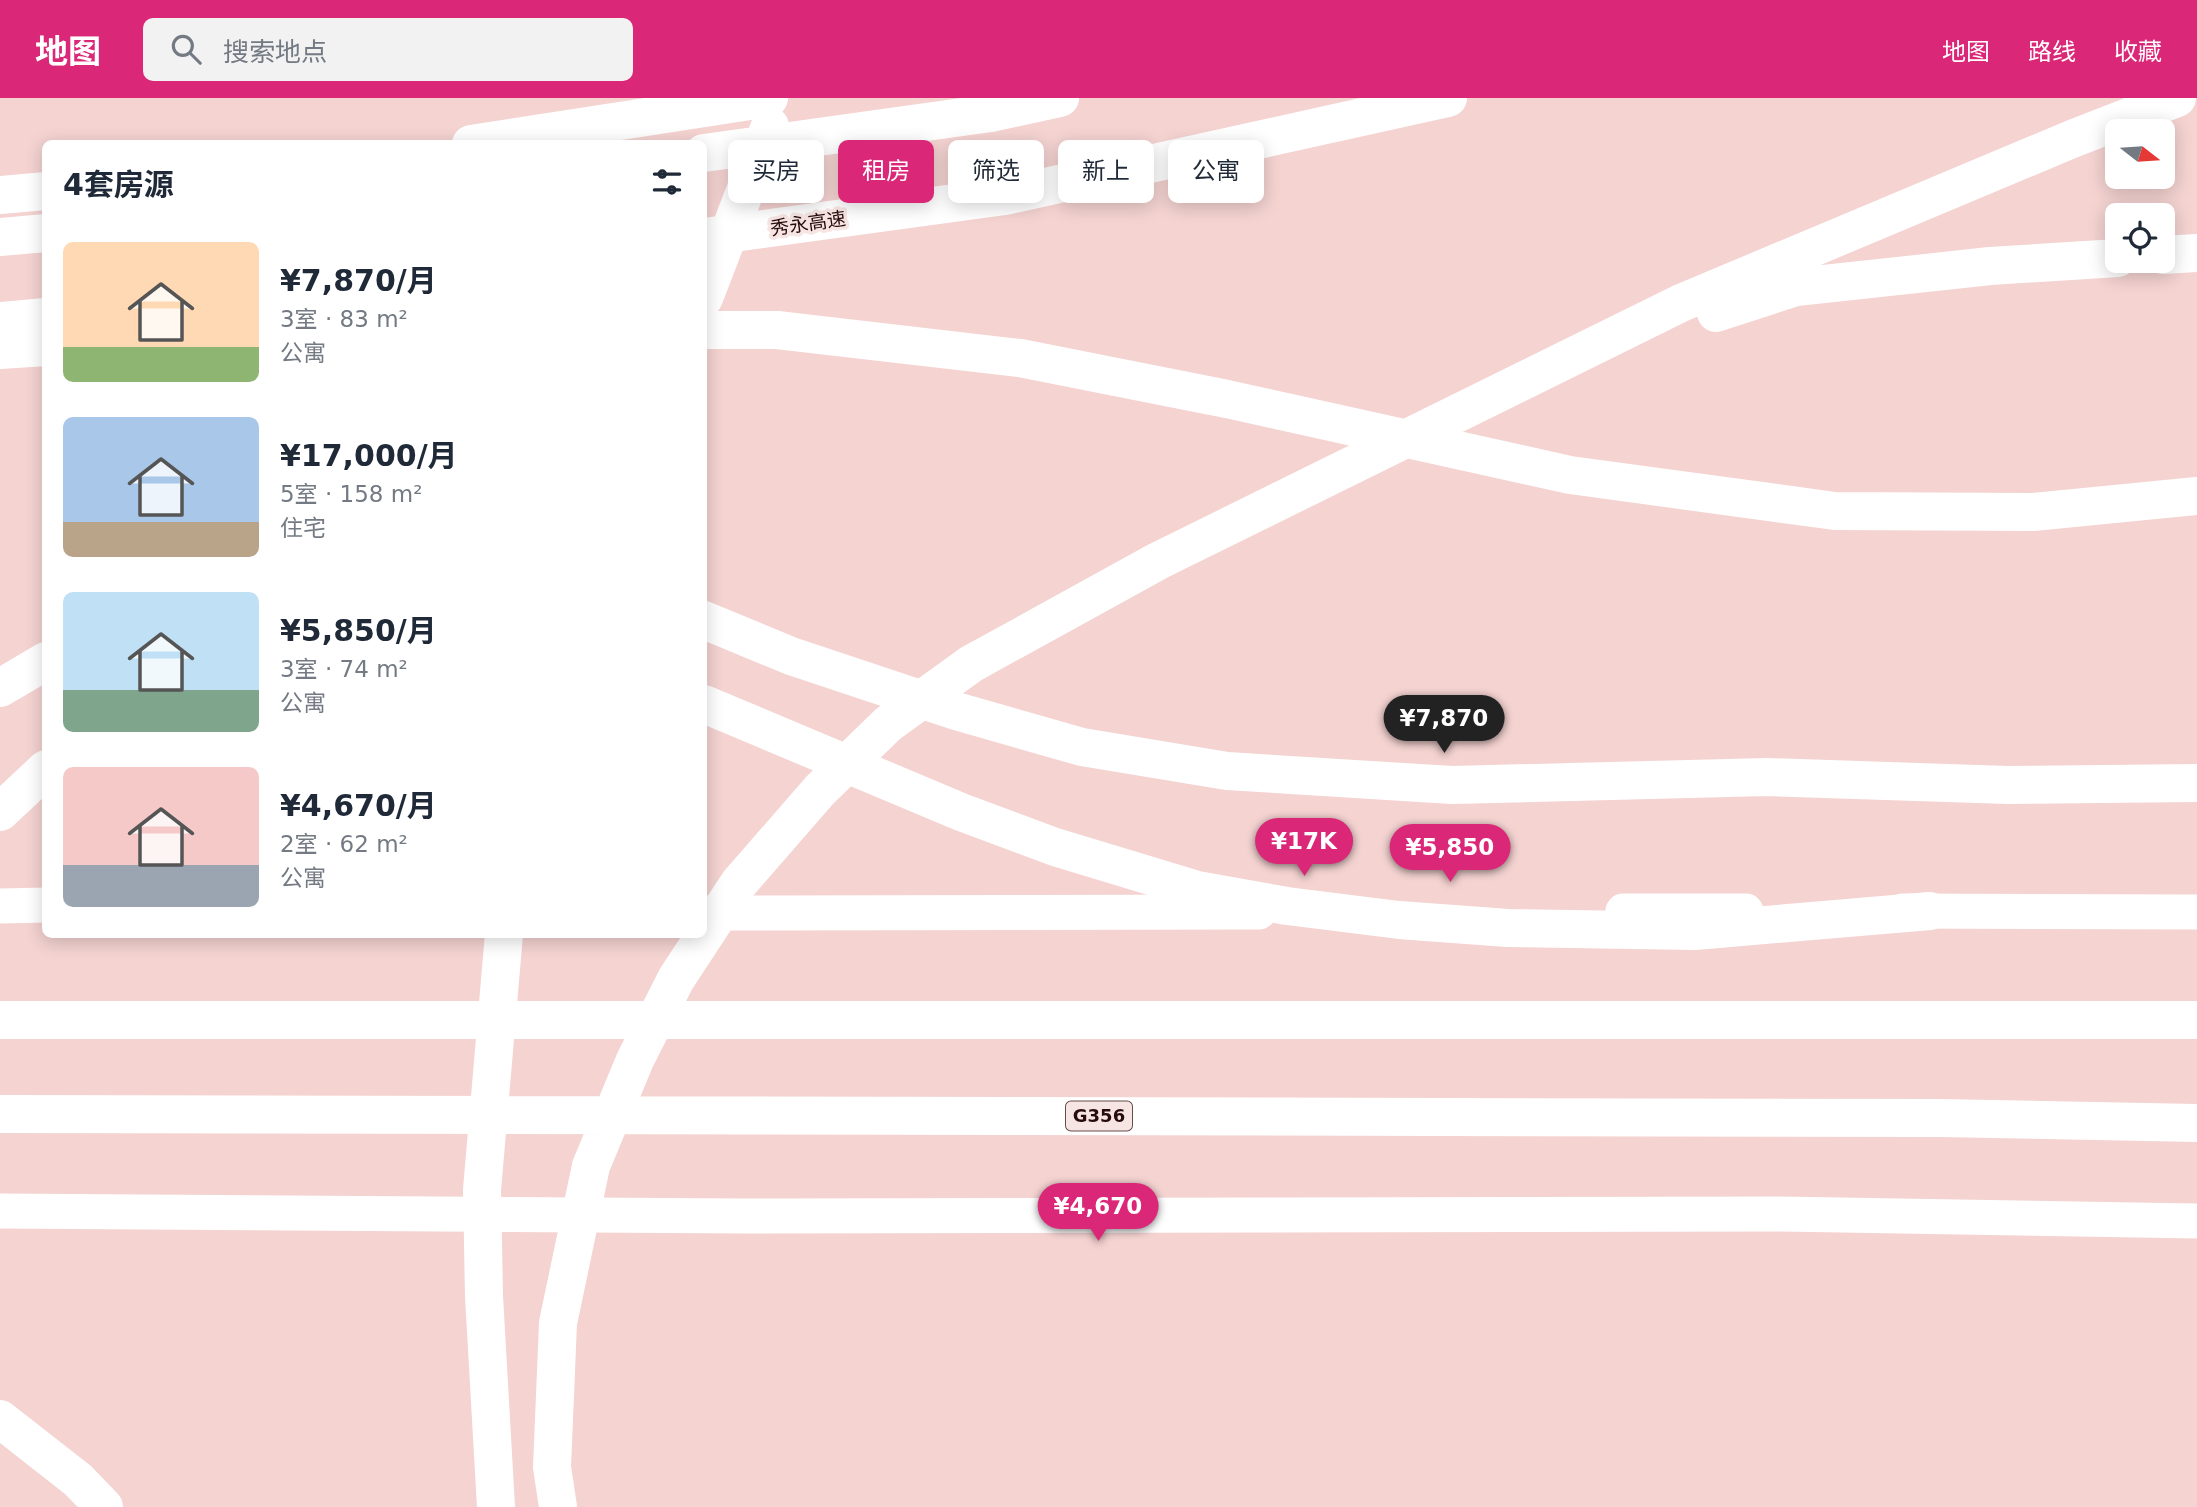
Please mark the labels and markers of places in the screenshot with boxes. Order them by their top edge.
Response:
pin: ¥7,870 [1387,696,1501,755]
pin: ¥17K [1263,818,1345,878]
pin: ¥5,850 [1393,824,1507,884]
pin: ¥4,670 [1041,1184,1155,1243]

